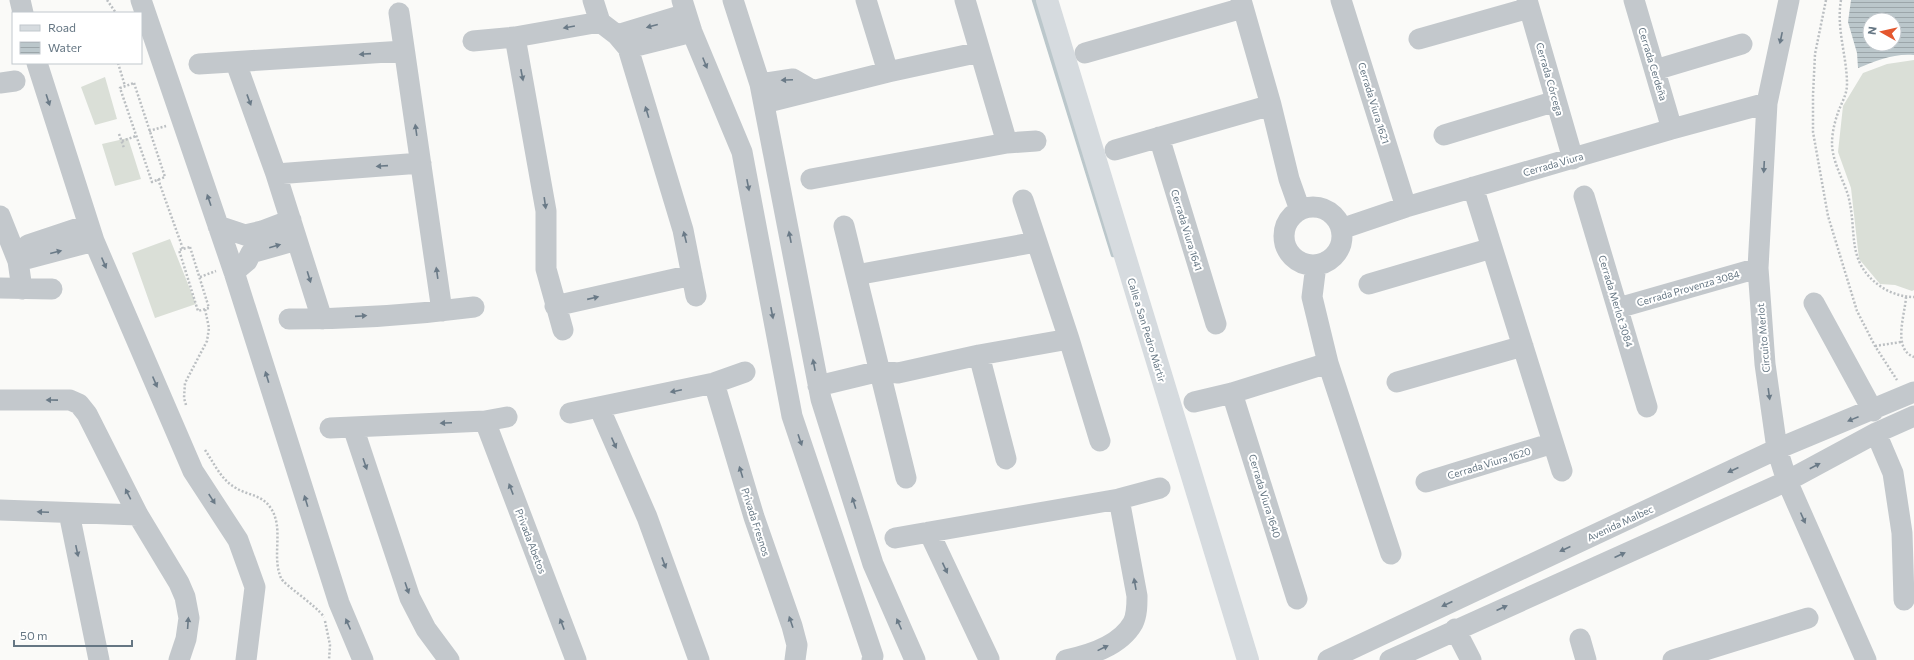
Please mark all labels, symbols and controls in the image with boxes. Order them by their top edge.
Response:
legend [12,12,142,64]
north arrow [1862,12,1902,52]
text: Road [48,20,76,34]
one-way arrow [646,23,658,29]
one-way arrow [563,25,575,31]
street label: Cerrada Cerdeña [1636,26,1670,102]
text: N [1865,26,1879,36]
one-way arrow [1778,32,1784,44]
text: Water [48,40,82,54]
street label: Cerrada Córcega [1534,41,1566,117]
one-way arrow [359,51,371,58]
one-way arrow [702,57,708,68]
street label: Cerrada Viura 1621 [1356,61,1392,145]
one-way arrow [519,69,525,82]
one-way arrow [781,77,794,83]
one-way arrow [46,94,52,106]
one-way arrow [247,94,253,106]
one-way arrow [644,106,650,118]
one-way arrow [413,124,419,136]
street label: Cerrada Viura [1521,150,1585,178]
one-way arrow [1760,161,1767,173]
one-way arrow [376,163,388,170]
one-way arrow [745,179,751,191]
street label: Cerrada Viura 1641 [1169,188,1205,272]
one-way arrow [206,194,212,206]
one-way arrow [542,197,548,209]
one-way arrow [682,231,688,243]
one-way arrow [786,231,792,243]
one-way arrow [270,243,282,249]
one-way arrow [49,248,62,254]
street label: Cerrada Merlot 3084 [1596,253,1636,349]
one-way arrow [100,257,107,269]
one-way arrow [434,267,440,279]
street label: Cerrada Provenza 3084 [1635,268,1741,308]
one-way arrow [306,271,312,283]
street label: Calle a San Pedro Mártir [1125,276,1169,384]
one-way arrow [587,294,600,300]
street label: Circuito Merlot [1754,303,1772,373]
one-way arrow [770,307,776,319]
one-way arrow [355,313,367,320]
one-way arrow [810,359,816,371]
one-way arrow [264,371,270,383]
one-way arrow [152,377,158,388]
one-way arrow [669,388,682,394]
one-way arrow [1766,388,1772,400]
one-way arrow [45,397,58,403]
one-way arrow [1847,416,1858,422]
one-way arrow [439,420,452,426]
one-way arrow [797,434,803,446]
one-way arrow [612,438,618,450]
street label: Cerrada Viura 1620 [1446,445,1532,481]
street label: Cerrada Viura 1640 [1247,453,1283,539]
one-way arrow [363,459,369,471]
one-way arrow [1809,463,1821,469]
one-way arrow [738,466,744,478]
one-way arrow [1728,467,1739,473]
one-way arrow [507,483,513,495]
street label: Privada Fresnos [739,486,773,558]
one-way arrow [125,488,131,500]
one-way arrow [208,493,215,505]
one-way arrow [303,495,309,507]
one-way arrow [850,497,856,509]
street label: Avenida Malbec [1585,502,1655,544]
street label: Privada Abetos [513,507,549,576]
one-way arrow [37,508,49,515]
one-way arrow [1800,513,1806,524]
one-way arrow [74,545,80,557]
one-way arrow [1559,546,1570,552]
one-way arrow [1615,552,1627,558]
one-way arrow [661,558,667,570]
one-way arrow [942,562,948,573]
one-way arrow [1132,578,1138,590]
one-way arrow [404,582,410,594]
one-way arrow [1441,601,1453,607]
one-way arrow [1496,605,1508,611]
one-way arrow [185,616,191,629]
one-way arrow [788,616,794,628]
one-way arrow [559,617,565,629]
one-way arrow [896,618,902,630]
one-way arrow [345,619,351,630]
scale bar [14,622,132,648]
text: 50 m [20,628,48,642]
one-way arrow [1097,645,1109,651]

